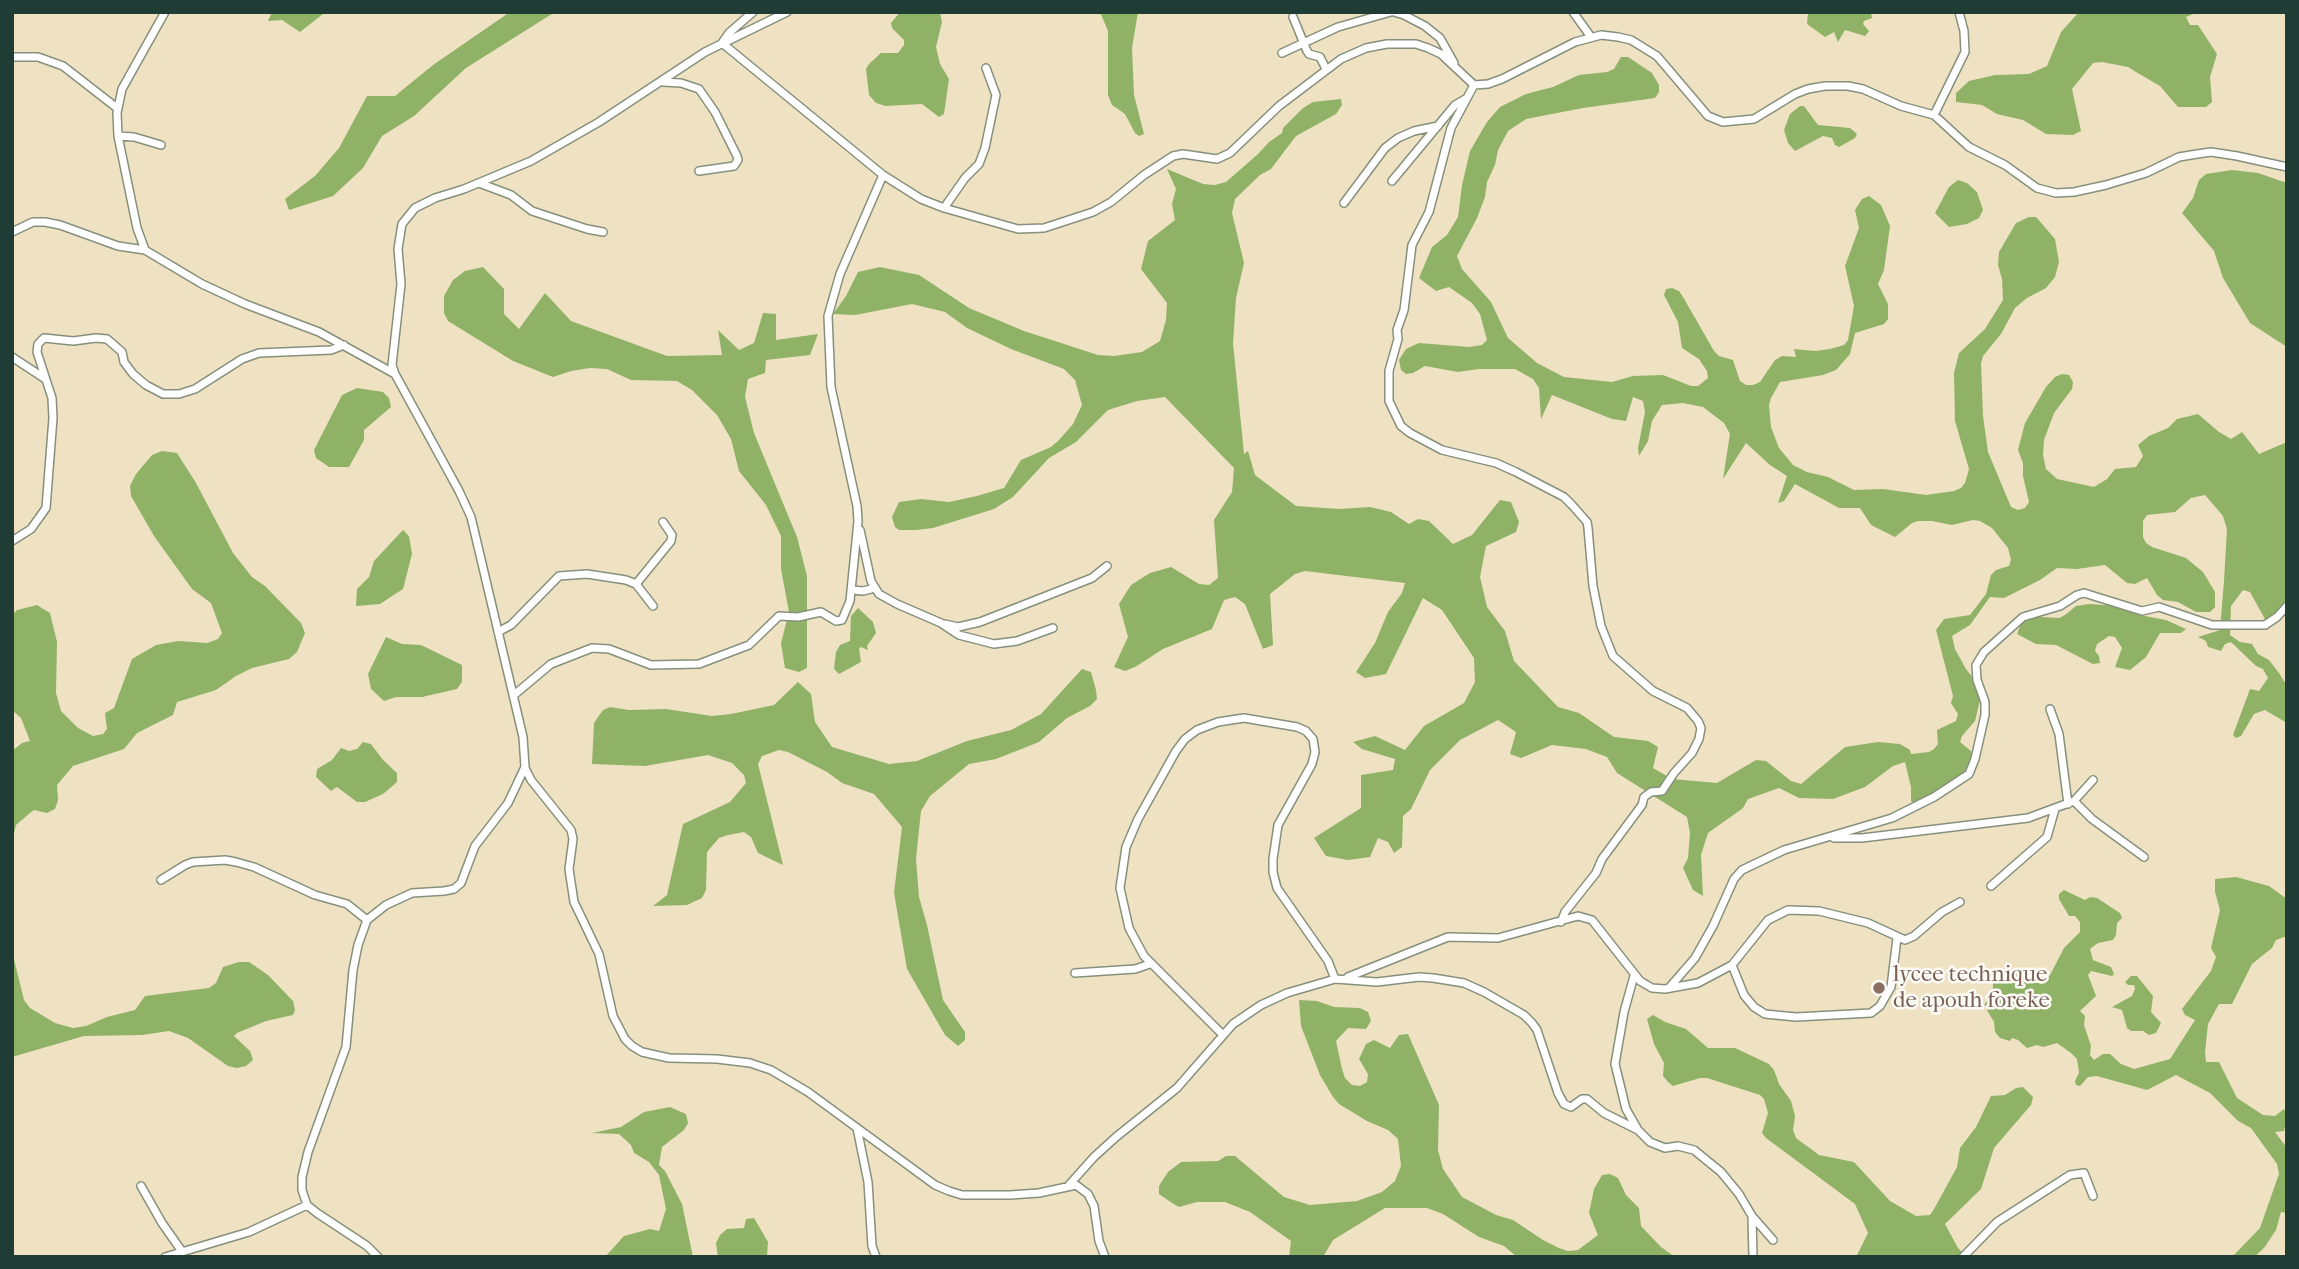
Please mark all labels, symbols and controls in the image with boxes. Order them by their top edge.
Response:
place label: lycee technique de apouh foreke [1893,961,2050,1015]
marker: lycee technique de apouh foreke [1871,980,1887,996]

